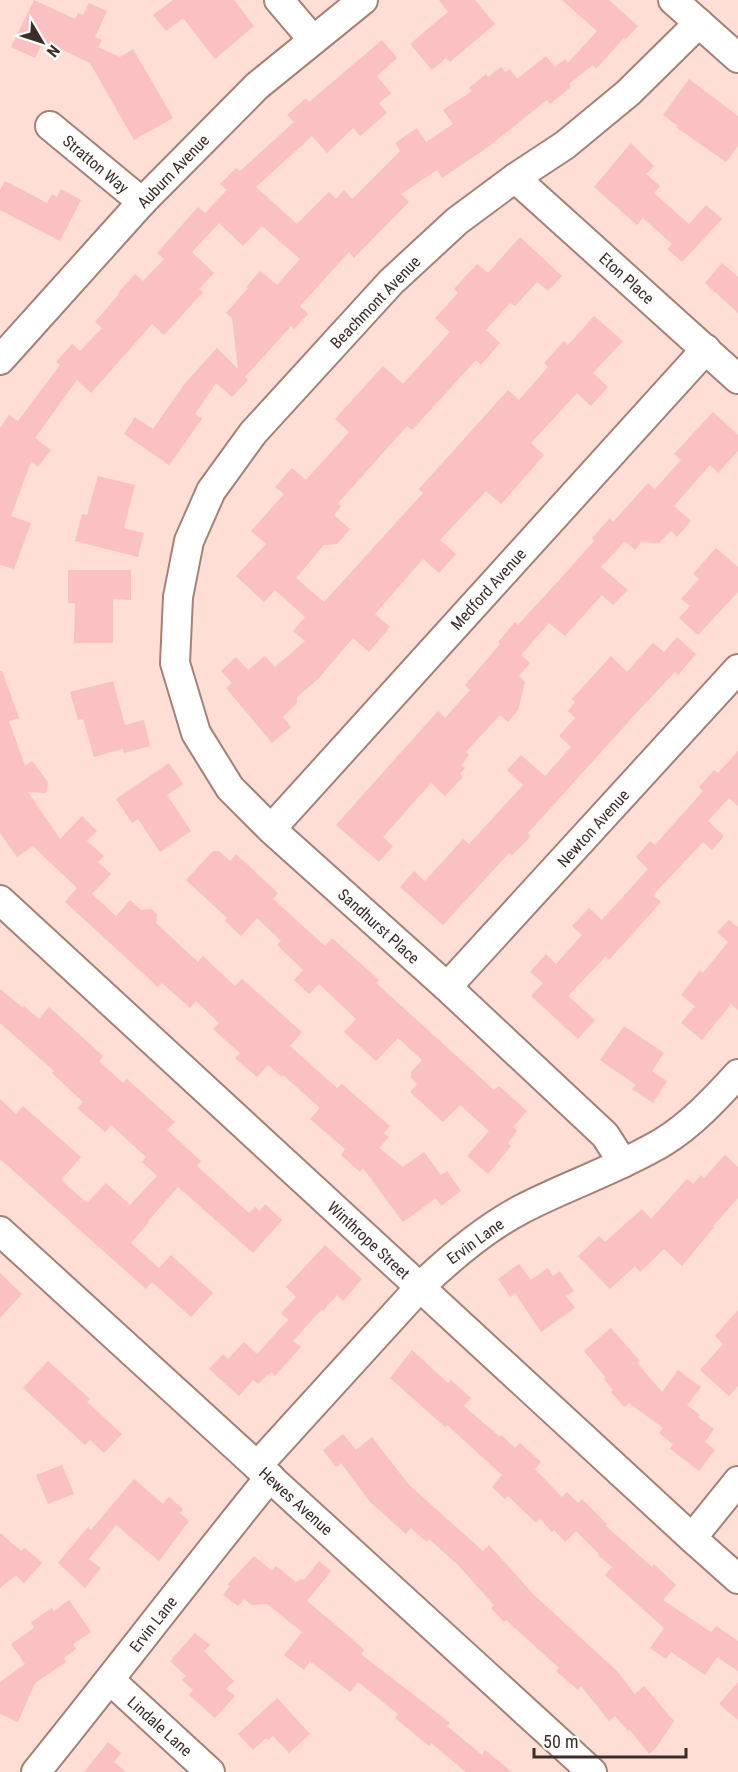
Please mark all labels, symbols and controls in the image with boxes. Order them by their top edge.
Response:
north arrow [12,12,72,72]
text: N [43,41,64,61]
street label: Stratton Way [59,131,133,198]
street label: Auburn Avenue [134,131,213,212]
street label: Eton Place [595,249,658,308]
street label: Beachmont Avenue [326,252,424,353]
street label: Medford Avenue [447,545,530,634]
street label: Newton Avenue [554,786,633,871]
street label: Sandhurst Place [334,885,423,968]
street label: Winthrope Street [324,1197,414,1283]
street label: Ervin Lane [443,1214,507,1268]
street label: Hewes Avenue [255,1463,336,1539]
street label: Ervin Lane [126,1593,181,1656]
street label: Lindale Lane [124,1693,196,1760]
scale bar [534,1721,686,1759]
text: 50 m [543,1731,578,1752]

